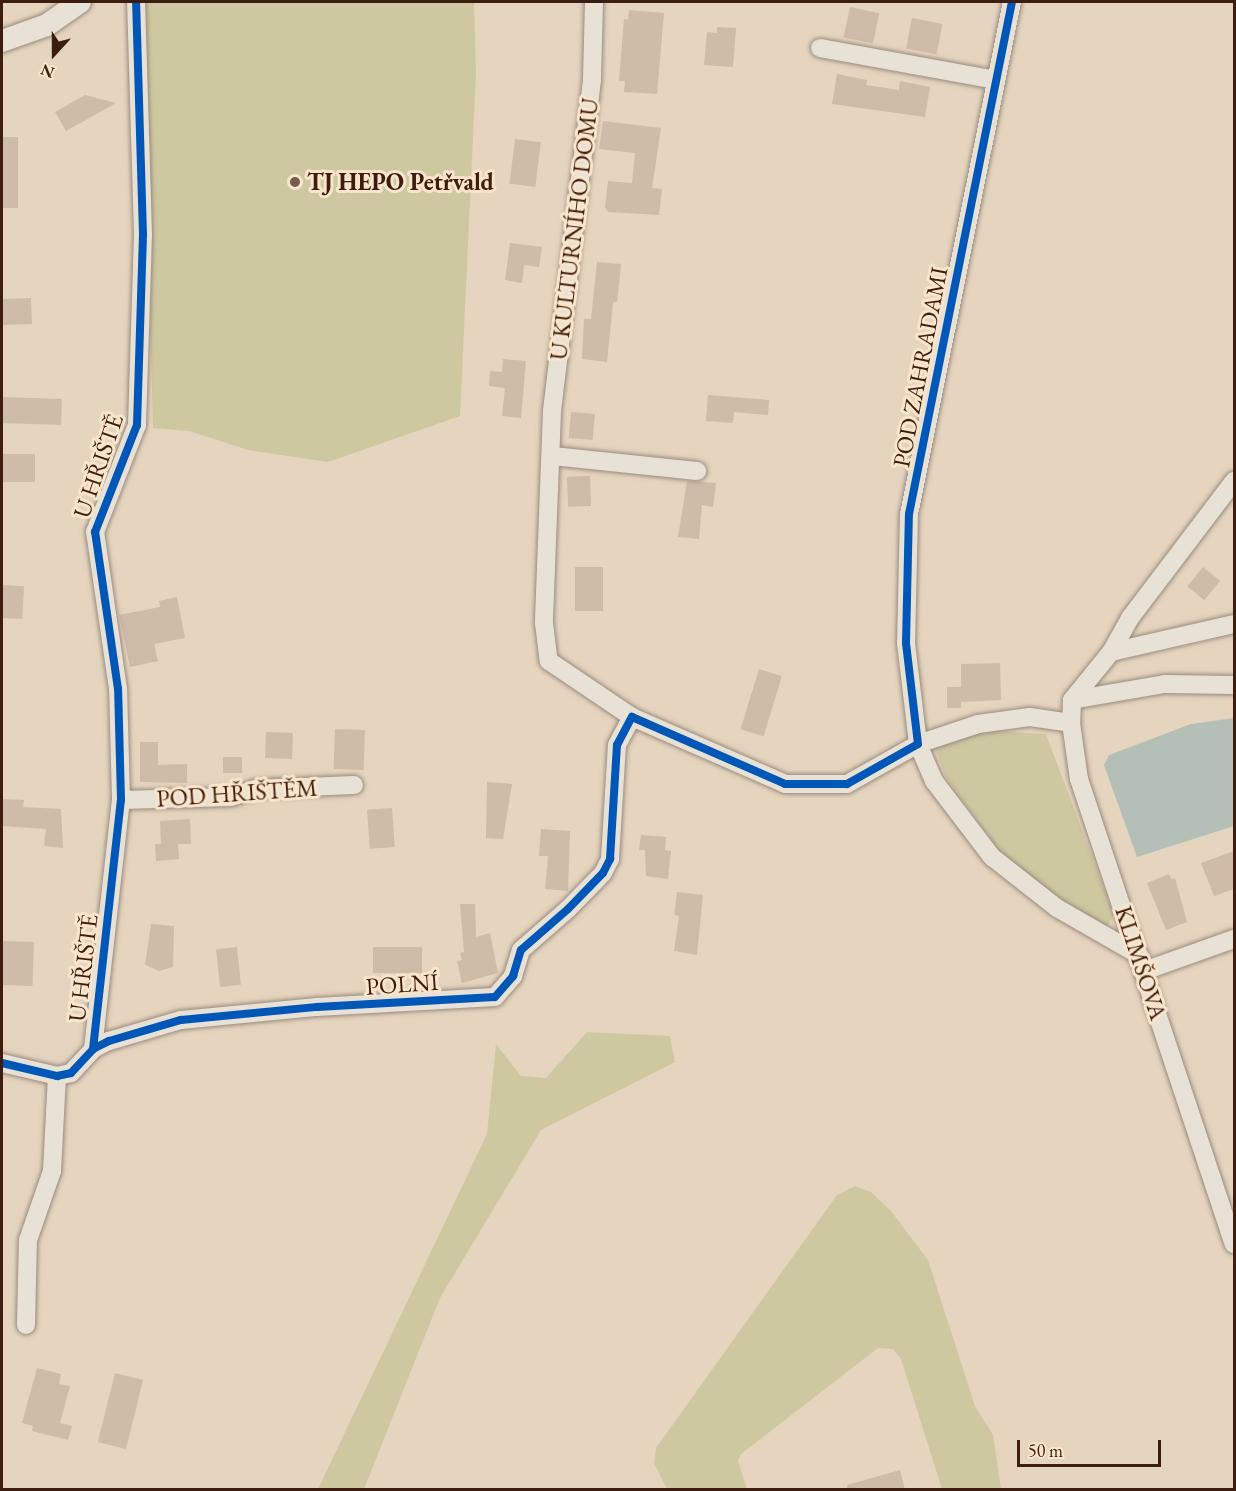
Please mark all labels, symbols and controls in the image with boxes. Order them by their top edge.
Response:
north arrow [24,24,84,84]
text: N [38,59,57,83]
street label: U KULTURNÍHO DOMU [544,96,604,362]
place label: TJ HEPO Petřvald [307,168,494,196]
marker: TJ HEPO Petřvald [288,175,302,189]
street label: POD ZAHRADAMI [886,264,954,470]
street label: U HŘIŠTĚ [67,410,129,522]
street label: POD HŘIŠTĚM [155,773,319,813]
street label: KLIMŠOVA [1109,902,1173,1024]
street label: U HŘIŠTĚ [62,913,104,1023]
street label: POLNÍ [365,967,439,1001]
scale bar [1020,1428,1164,1466]
text: 50 m [1028,1439,1063,1462]

